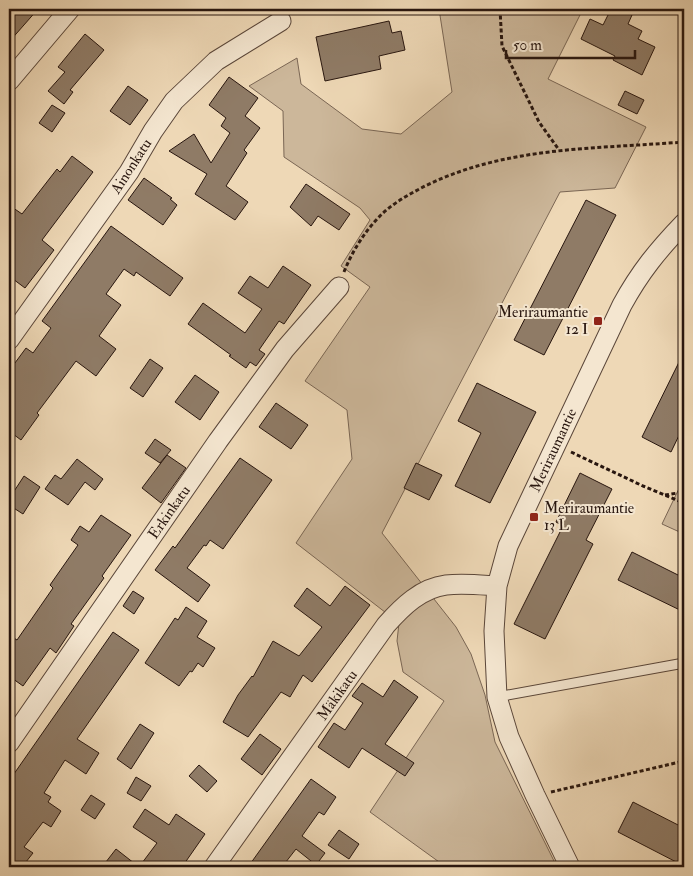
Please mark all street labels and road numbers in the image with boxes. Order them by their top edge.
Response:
street label: Ainonkatu [106,135,156,198]
street label: Meriraumantie [526,405,581,495]
street label: Erkinkatu [144,482,195,543]
street label: Mäkikatu [313,666,362,724]

